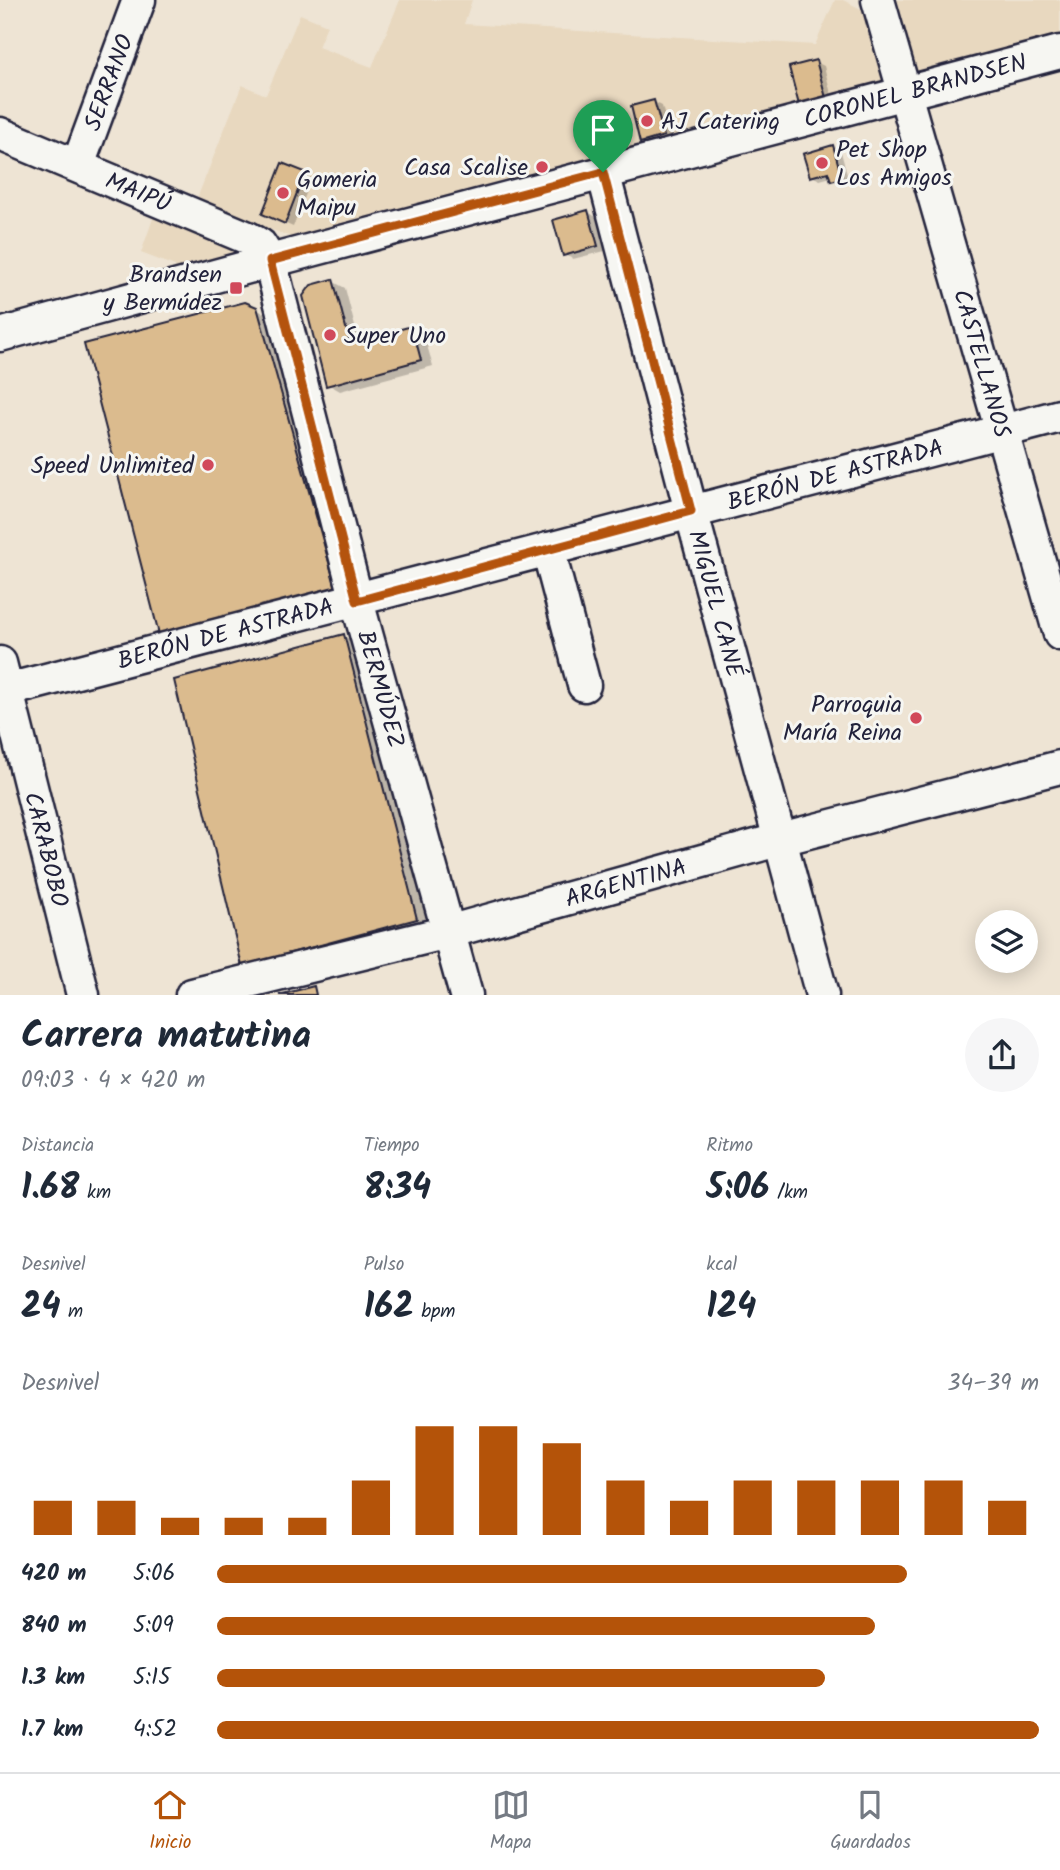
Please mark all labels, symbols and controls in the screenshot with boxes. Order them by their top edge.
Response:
street label: SERRANO [74,29,146,137]
street label: CORONEL BRANDSEN [799,44,1031,140]
pin [573,100,633,172]
place label: AJ Catering [661,103,780,142]
icon: arrive [584,111,622,149]
marker: AJ Catering [639,113,655,129]
place label: Pet Shop Los Amigos [836,131,952,198]
place label: Casa Scalise [404,149,528,188]
marker: Pet Shop Los Amigos [814,155,830,171]
marker: Casa Scalise [534,159,550,175]
place label: Gomeria Maipu [297,161,377,228]
street label: MAIPÚ [99,162,177,225]
marker: Gomeria Maipu [275,185,291,201]
place label: Brandsen y Bermúdez [102,256,222,323]
marker: Brandsen y Bermúdez [228,280,244,296]
street label: CASTELLANOS [941,285,1021,443]
place label: Super Uno [344,317,446,356]
marker: Super Uno [322,327,338,343]
street label: BERÓN DE ASTRADA [723,429,948,523]
place label: Speed Unlimited [31,447,195,486]
marker: Speed Unlimited [200,457,216,473]
street label: MIGUEL CANÉ [676,526,753,683]
street label: BERÓN DE ASTRADA [114,588,338,682]
street label: BERMÚDEZ [345,626,415,753]
place label: Parroquia María Reina [783,686,902,753]
marker: Parroquia María Reina [908,710,924,726]
street label: CARABOBO [12,788,78,912]
street label: ARGENTINA [561,848,691,919]
map controls [975,910,1038,973]
button: layers [975,910,1038,973]
text: Carrera matutina [21,1007,311,1067]
button: share [965,1018,1039,1092]
text: 09:03 · 4 × 420 m [21,1063,205,1099]
text: Distancia [21,1131,94,1161]
text: Tiempo [364,1131,420,1161]
text: Ritmo [706,1131,753,1161]
text: 1.68 [21,1161,80,1217]
text: 8:34 [364,1161,431,1217]
text: 5:06 [706,1161,770,1217]
text: km [80,1178,111,1208]
text: /km [770,1178,808,1208]
text: Desnivel [21,1250,86,1280]
text: Pulso [364,1250,404,1280]
text: kcal [706,1250,737,1280]
text: 24 [21,1280,60,1336]
text: 162 [364,1280,414,1336]
text: 124 [706,1280,756,1336]
text: m [60,1297,83,1327]
text: bpm [414,1297,455,1327]
text: Desnivel [21,1366,99,1402]
text: 34–39 m [947,1366,1039,1402]
text: 420 m [21,1556,86,1592]
text: 5:06 [133,1556,175,1592]
text: 840 m [21,1608,87,1644]
text: 5:09 [133,1608,174,1644]
text: 1.3 km [21,1660,85,1696]
text: 5:15 [133,1660,171,1696]
text: 1.7 km [21,1712,83,1748]
text: 4:52 [133,1712,177,1748]
tab: Inicio [149,1786,191,1858]
tab: Mapa [490,1786,532,1858]
tab: Guardados [830,1786,911,1858]

